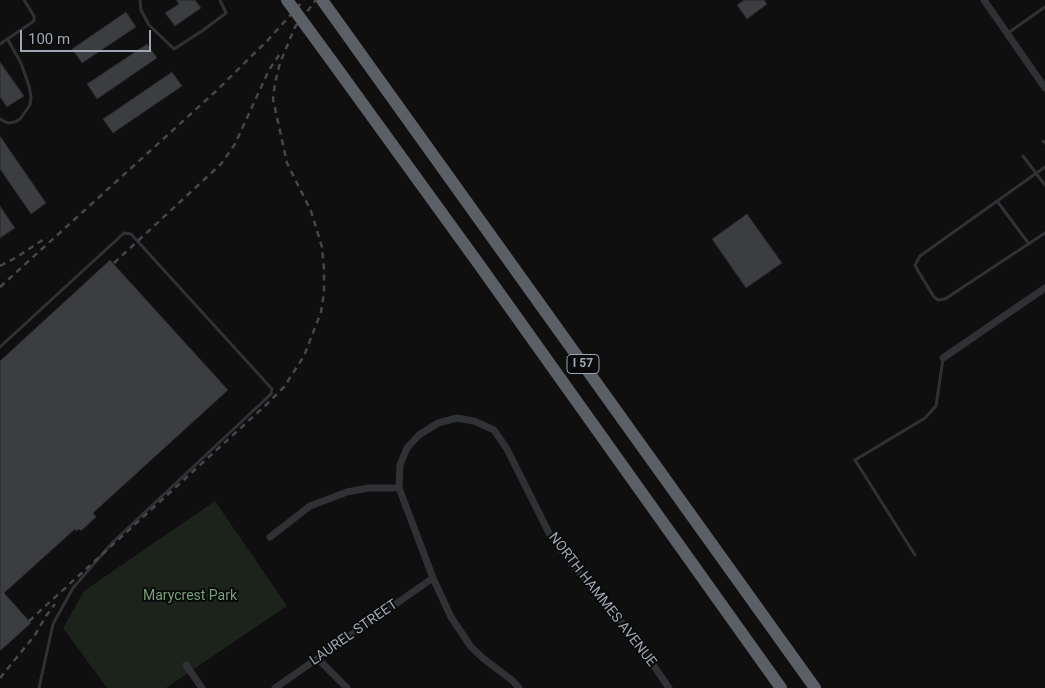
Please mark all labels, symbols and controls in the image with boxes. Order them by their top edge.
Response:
scale bar [22,20,154,52]
text: 100 m [28,30,70,48]
road number: I 57 [567,354,599,374]
street label: NORTH HAMMES AVENUE [544,530,660,670]
park label: Marycrest Park [143,588,237,604]
street label: LAUREL STREET [307,597,401,669]

